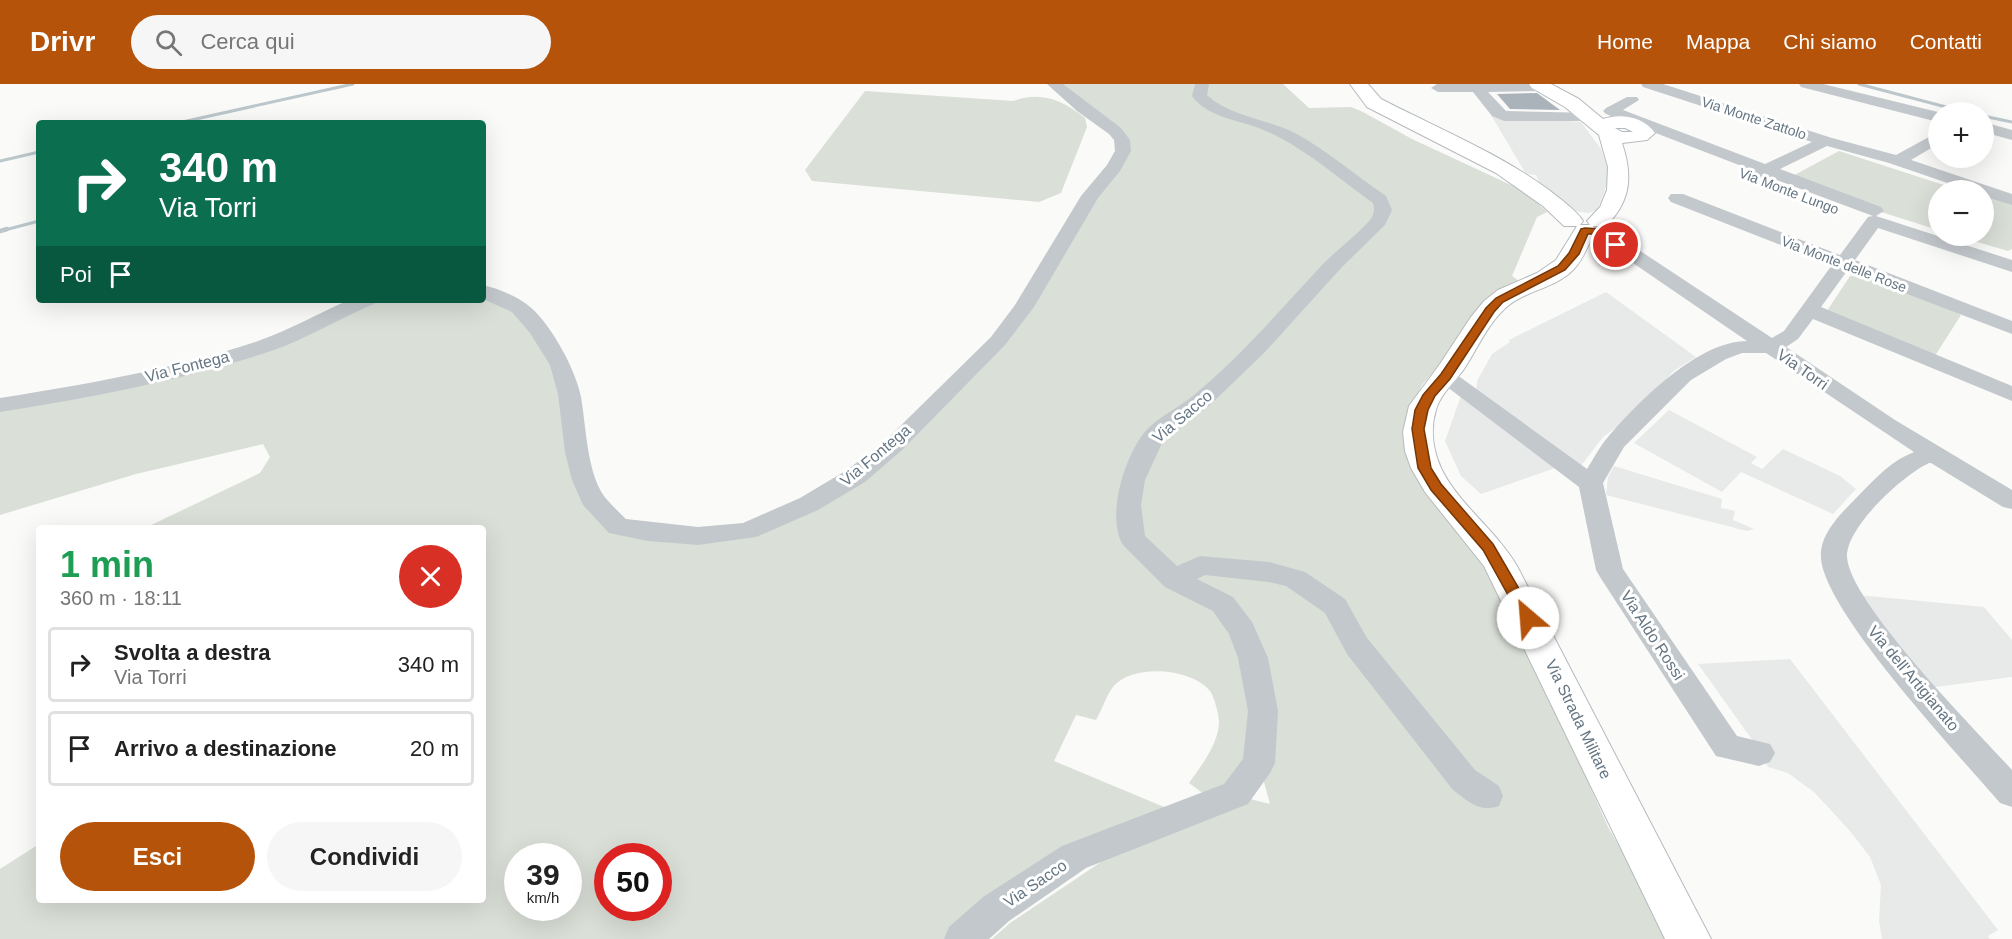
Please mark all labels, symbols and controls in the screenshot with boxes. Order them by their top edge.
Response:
search box [131,15,551,69]
text: Drivr [30,26,95,57]
icon: search [152,26,185,59]
text: Cerca qui [200,29,295,54]
text: Home [1597,30,1653,53]
text: Mappa [1686,30,1750,53]
text: Chi siamo [1783,30,1877,53]
text: Contatti [1910,30,1982,53]
street label: Via Monte Zattolo [1699,93,1809,143]
map controls [1928,102,1994,246]
button: + [1928,102,1994,168]
icon: right [60,144,138,222]
text: 340 m [159,144,278,191]
street label: Via Monte Lungo [1737,165,1841,217]
button: − [1928,180,1994,246]
text: Via Torri [159,193,257,223]
pin [1590,219,1641,270]
icon: arrive [1599,228,1632,261]
street label: Via Monte delle Rose [1779,233,1909,295]
icon: arrive [104,258,137,291]
text: Poi [60,262,92,287]
street label: Via Torri [1774,346,1831,393]
street label: Via Fontega [143,348,231,385]
street label: Via Sacco [1149,387,1215,446]
street label: Via Fontega [837,421,914,490]
text: 1 min [60,544,154,585]
button: close [399,545,462,608]
position arrow [1496,586,1560,650]
text: 360 m · 18:11 [60,587,182,609]
street label: Via Aldo Rossi [1617,588,1688,683]
street label: Via dell'Artigianato [1865,622,1963,734]
text: Svolta a destra [114,640,271,665]
icon: right [63,648,96,681]
text: 340 m [398,652,459,677]
street label: Via Strada Militare [1542,657,1615,782]
text: Via Torri [114,666,187,688]
icon: arrive [63,732,96,765]
text: Arrivo a destinazione [114,736,337,761]
text: 20 m [410,736,459,761]
button: Esci [60,822,255,891]
button: Condividi [267,822,462,891]
speed limit sign: 50 [594,843,672,921]
street label: Via Sacco [1001,856,1070,911]
text: 39 [526,858,560,891]
text: km/h [527,889,559,906]

